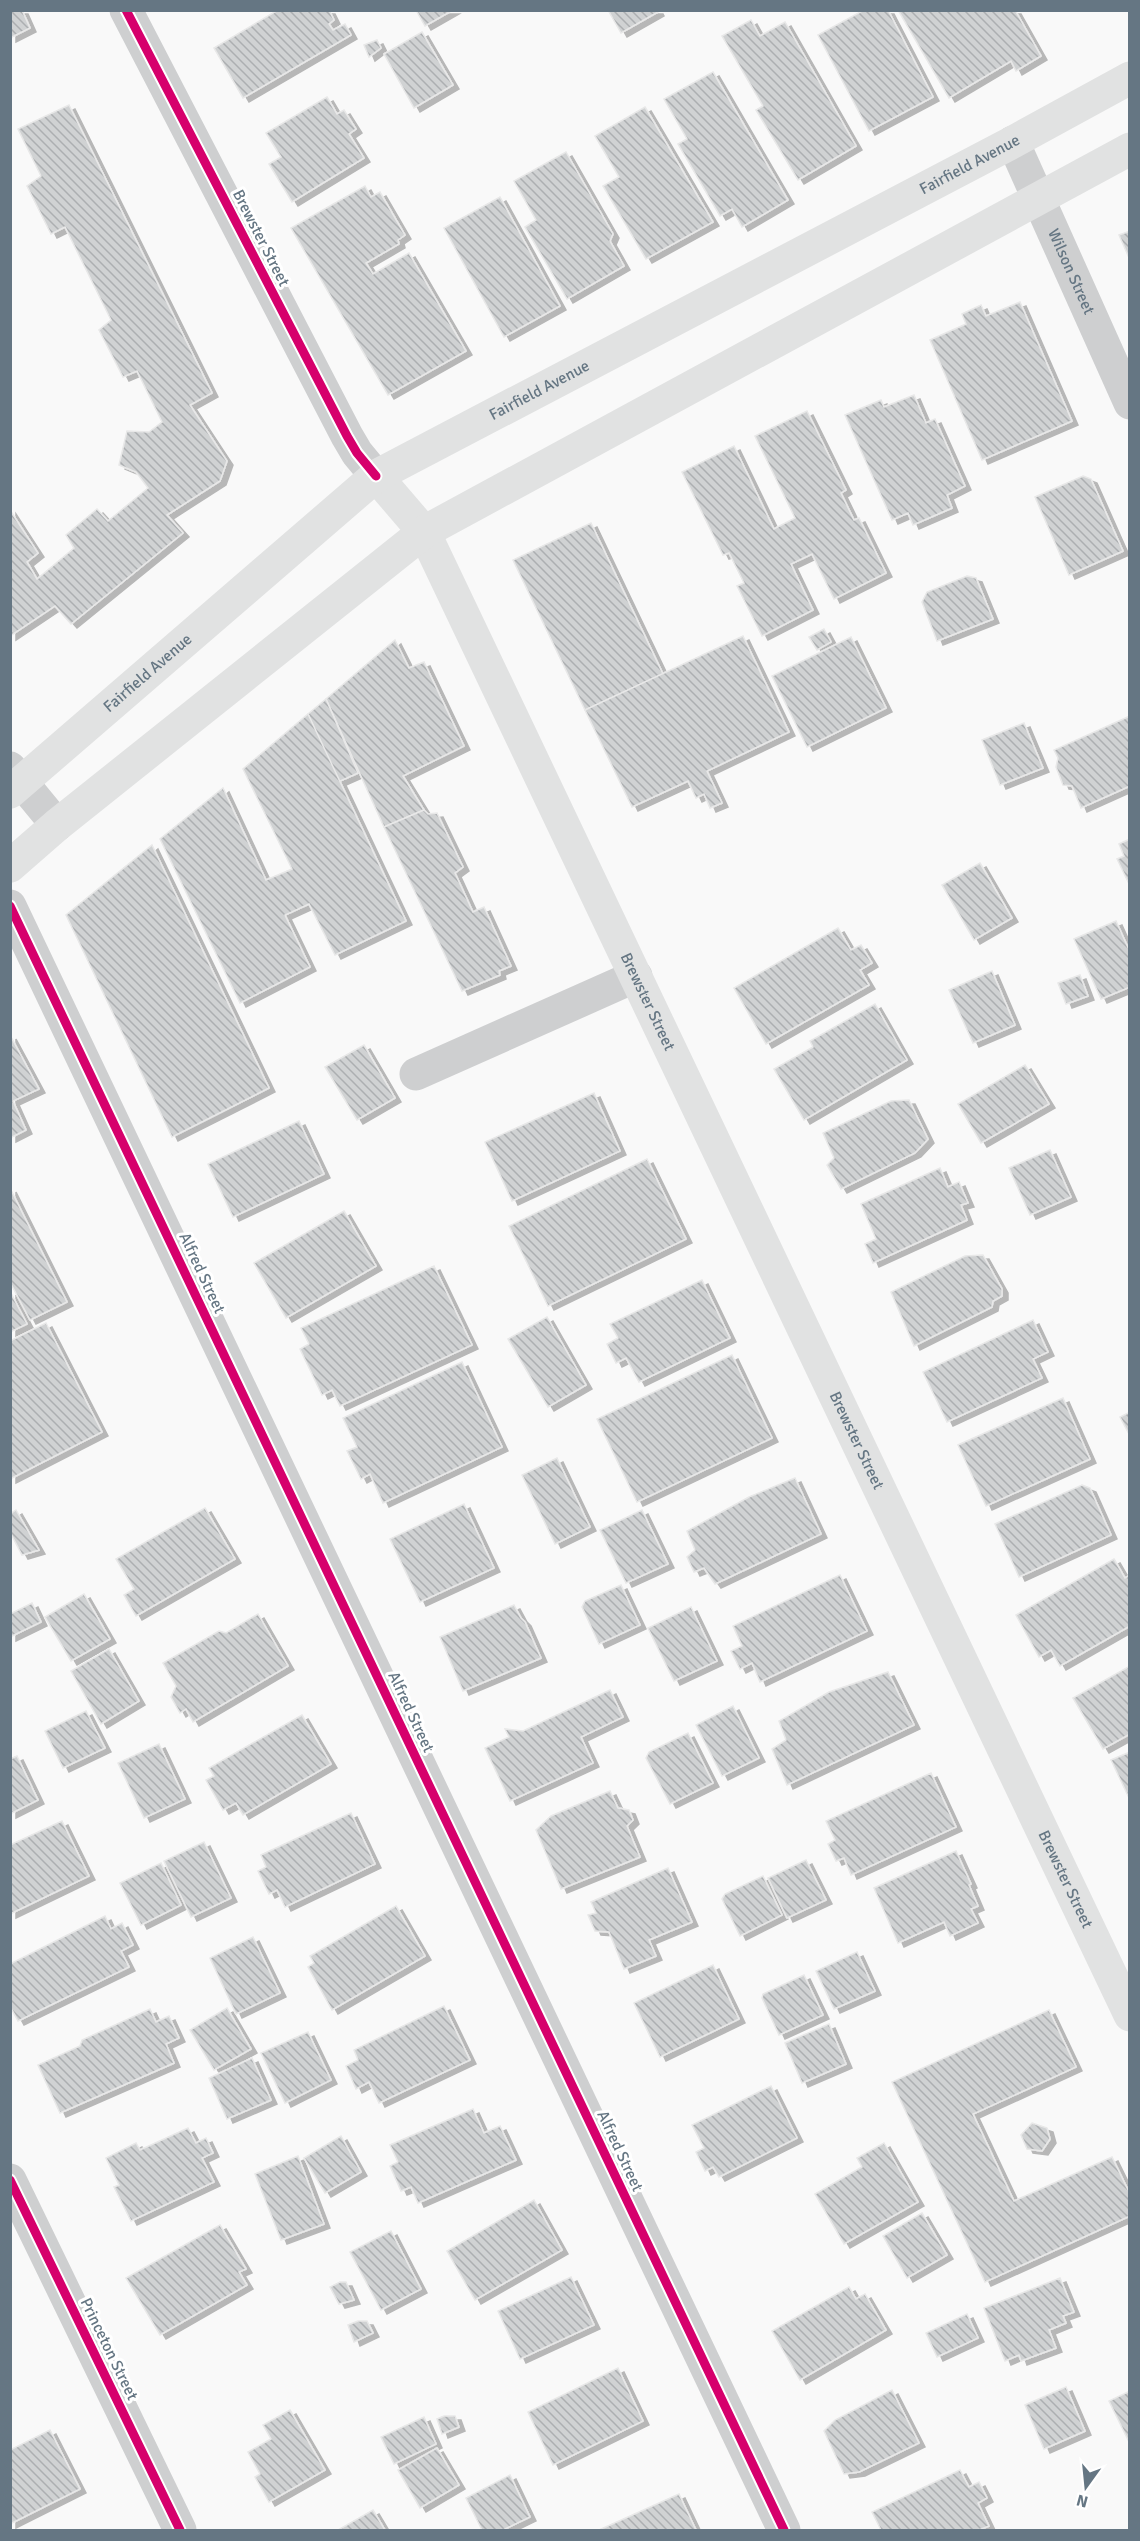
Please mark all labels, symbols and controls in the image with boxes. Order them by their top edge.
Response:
street label: Fairfield Avenue [916,130,1024,199]
street label: Brewster Street [228,186,294,290]
street label: Wilson Street [1043,226,1099,318]
street label: Fairfield Avenue [486,356,593,425]
street label: Fairfield Avenue [99,629,196,717]
street label: Brewster Street [616,950,680,1054]
street label: Alfred Street [175,1229,230,1317]
street label: Brewster Street [825,1388,889,1493]
street label: Alfred Street [384,1668,439,1756]
street label: Brewster Street [1034,1827,1097,1932]
street label: Alfred Street [593,2107,648,2195]
street label: Princeton Street [76,2295,143,2404]
north arrow [1056,2457,1116,2517]
text: N [1074,2489,1090,2512]

